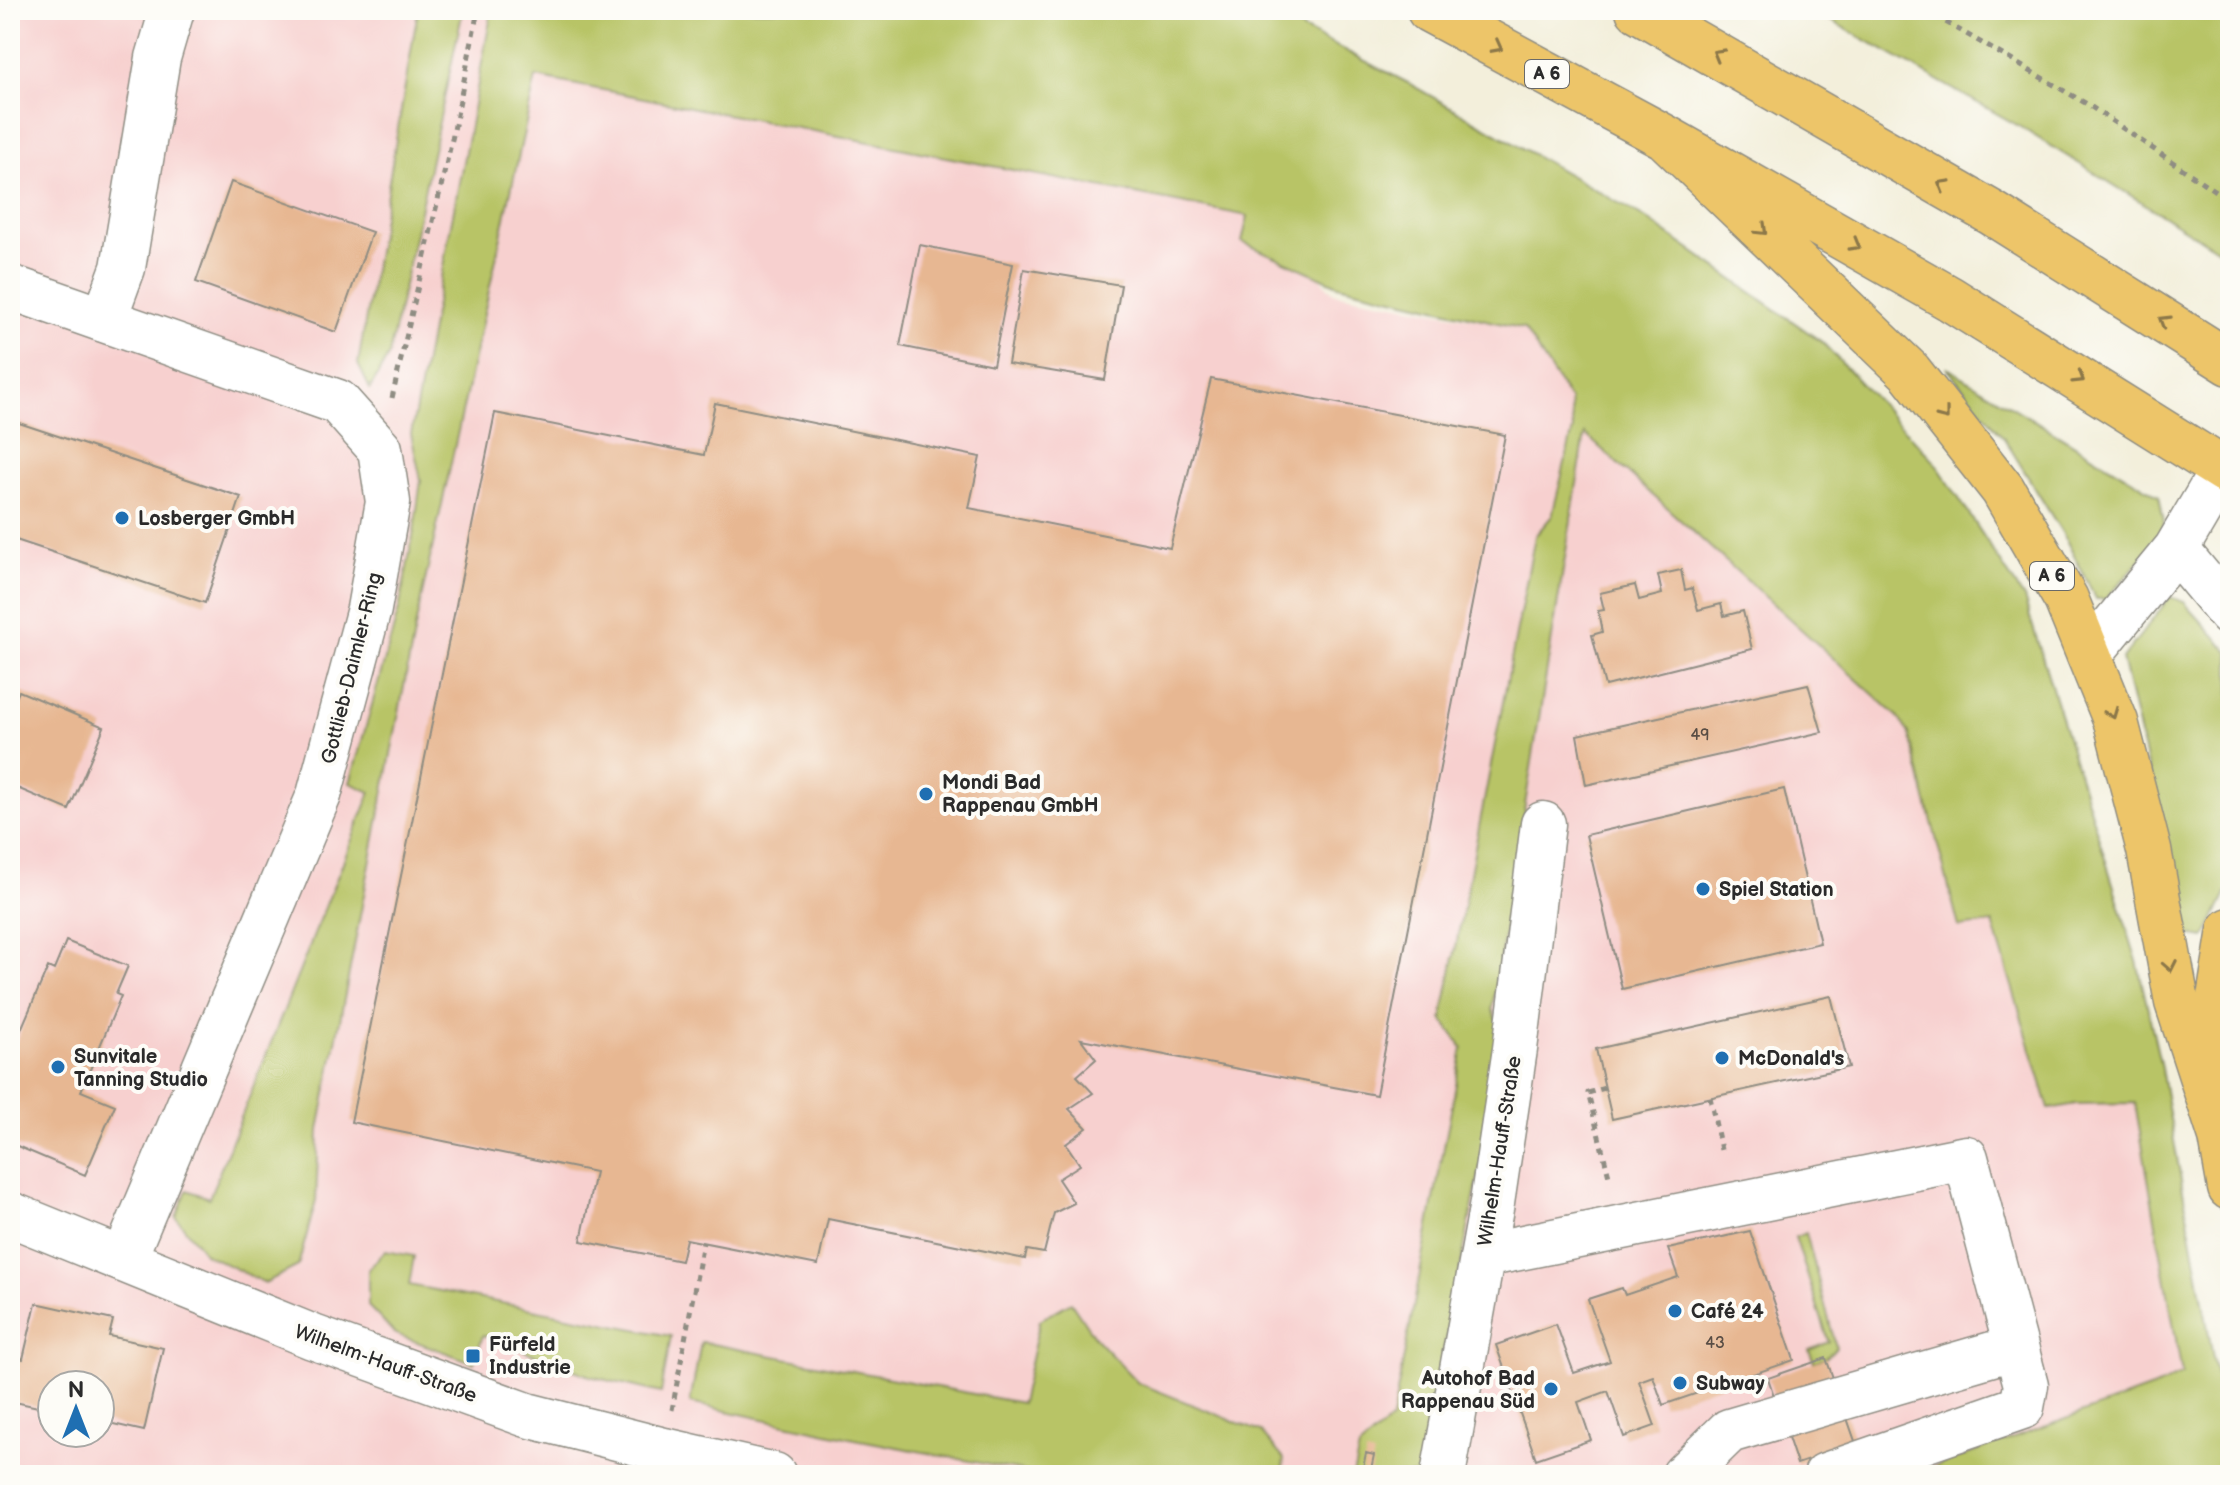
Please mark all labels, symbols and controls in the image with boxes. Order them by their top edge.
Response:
one-way arrow [1489,37,1503,53]
one-way arrow [1712,48,1727,64]
road number: A 6 [1525,60,1569,88]
one-way arrow [1937,179,1952,195]
one-way arrow [1753,221,1767,235]
one-way arrow [1846,235,1861,251]
one-way arrow [2158,316,2173,331]
one-way arrow [2070,368,2084,383]
one-way arrow [1934,406,1949,420]
place label: Losberger GmbH [138,507,295,531]
marker: Losberger GmbH [113,509,131,527]
road number: A 6 [2030,562,2074,590]
street label: Gottlieb-Daimler-Ring [317,570,387,767]
one-way arrow [2102,705,2119,719]
house number: 49 [1690,726,1710,745]
place label: Mondi Bad Rappenau GmbH [942,771,1099,818]
marker: Mondi Bad Rappenau GmbH [917,785,935,803]
place label: Spiel Station [1719,878,1834,902]
marker: Spiel Station [1694,880,1712,898]
one-way arrow [2161,959,2178,973]
place label: Sunvitale Tanning Studio [74,1045,208,1092]
place label: McDonald's [1738,1047,1845,1071]
marker: McDonald's [1713,1049,1731,1067]
street label: Wilhelm-Hauff-Straße [1473,1054,1527,1248]
marker: Sunvitale Tanning Studio [49,1058,67,1076]
place label: Café 24 [1691,1300,1764,1324]
marker: Café 24 [1666,1302,1684,1320]
street label: Wilhelm-Hauff-Straße [291,1320,480,1408]
place label: Fürfeld Industrie [489,1333,571,1380]
house number: 43 [1705,1334,1725,1353]
marker: Fürfeld Industrie [464,1347,482,1365]
place label: Autohof Bad Rappenau Süd [1401,1367,1535,1414]
north arrow [36,1369,116,1449]
place label: Subway [1696,1372,1766,1396]
marker: Subway [1671,1374,1689,1392]
text: N [68,1377,84,1404]
marker: Autohof Bad Rappenau Süd [1542,1380,1560,1398]

